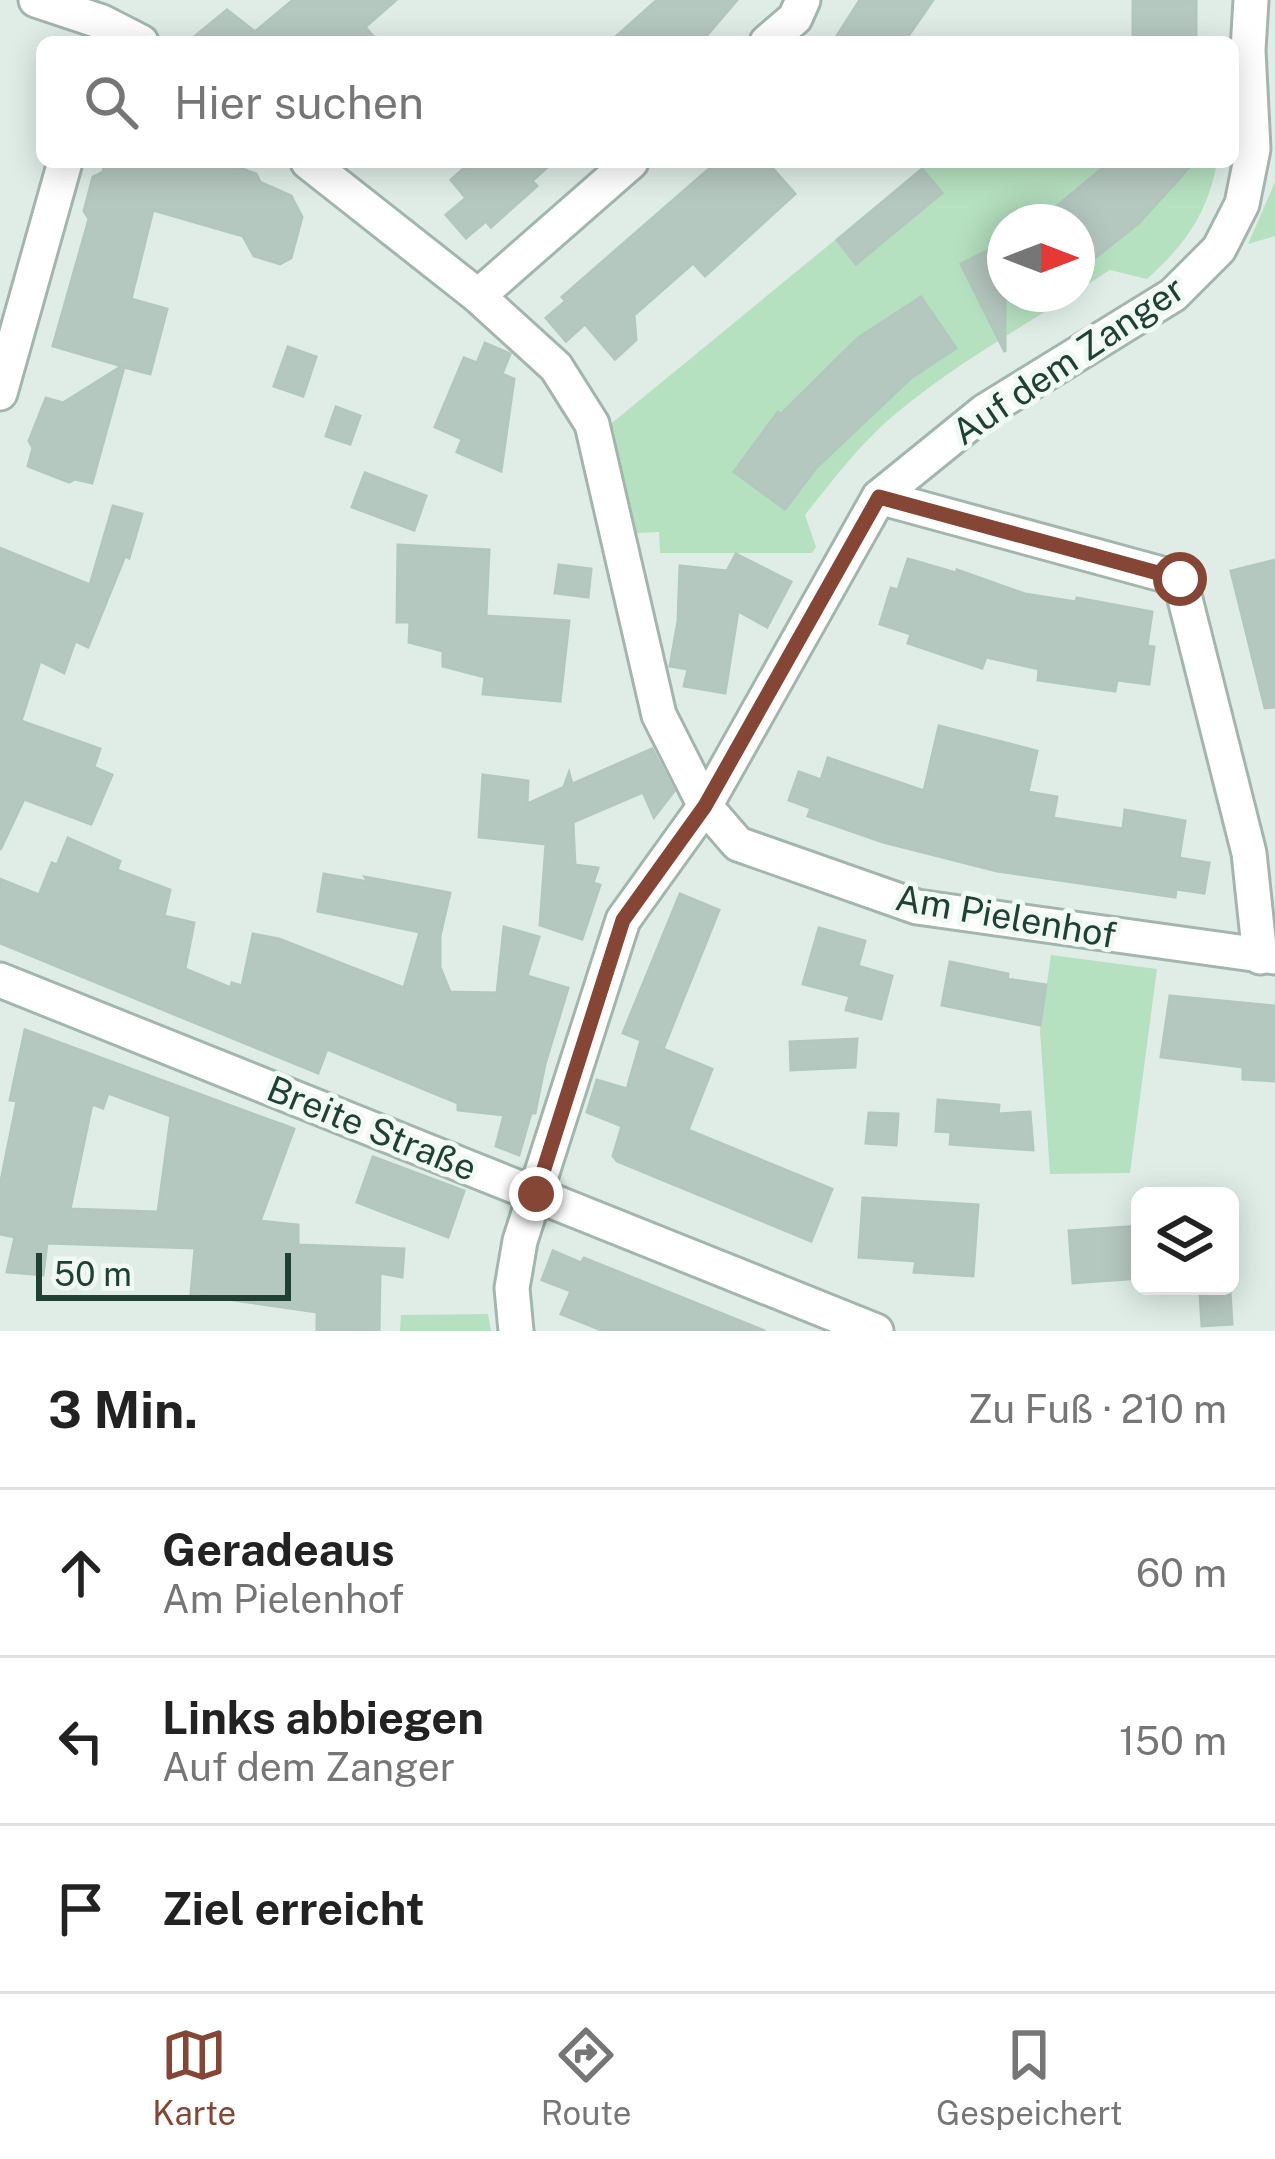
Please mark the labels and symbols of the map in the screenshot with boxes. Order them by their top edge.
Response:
north arrow [987,204,1095,312]
street label: Auf dem Zanger [944,267,1192,453]
route start [1153,552,1207,606]
street label: Am Pielenhof [892,876,1120,956]
street label: Breite Straße [261,1067,483,1189]
route end [509,1167,563,1221]
scale bar [36,1247,291,1300]

